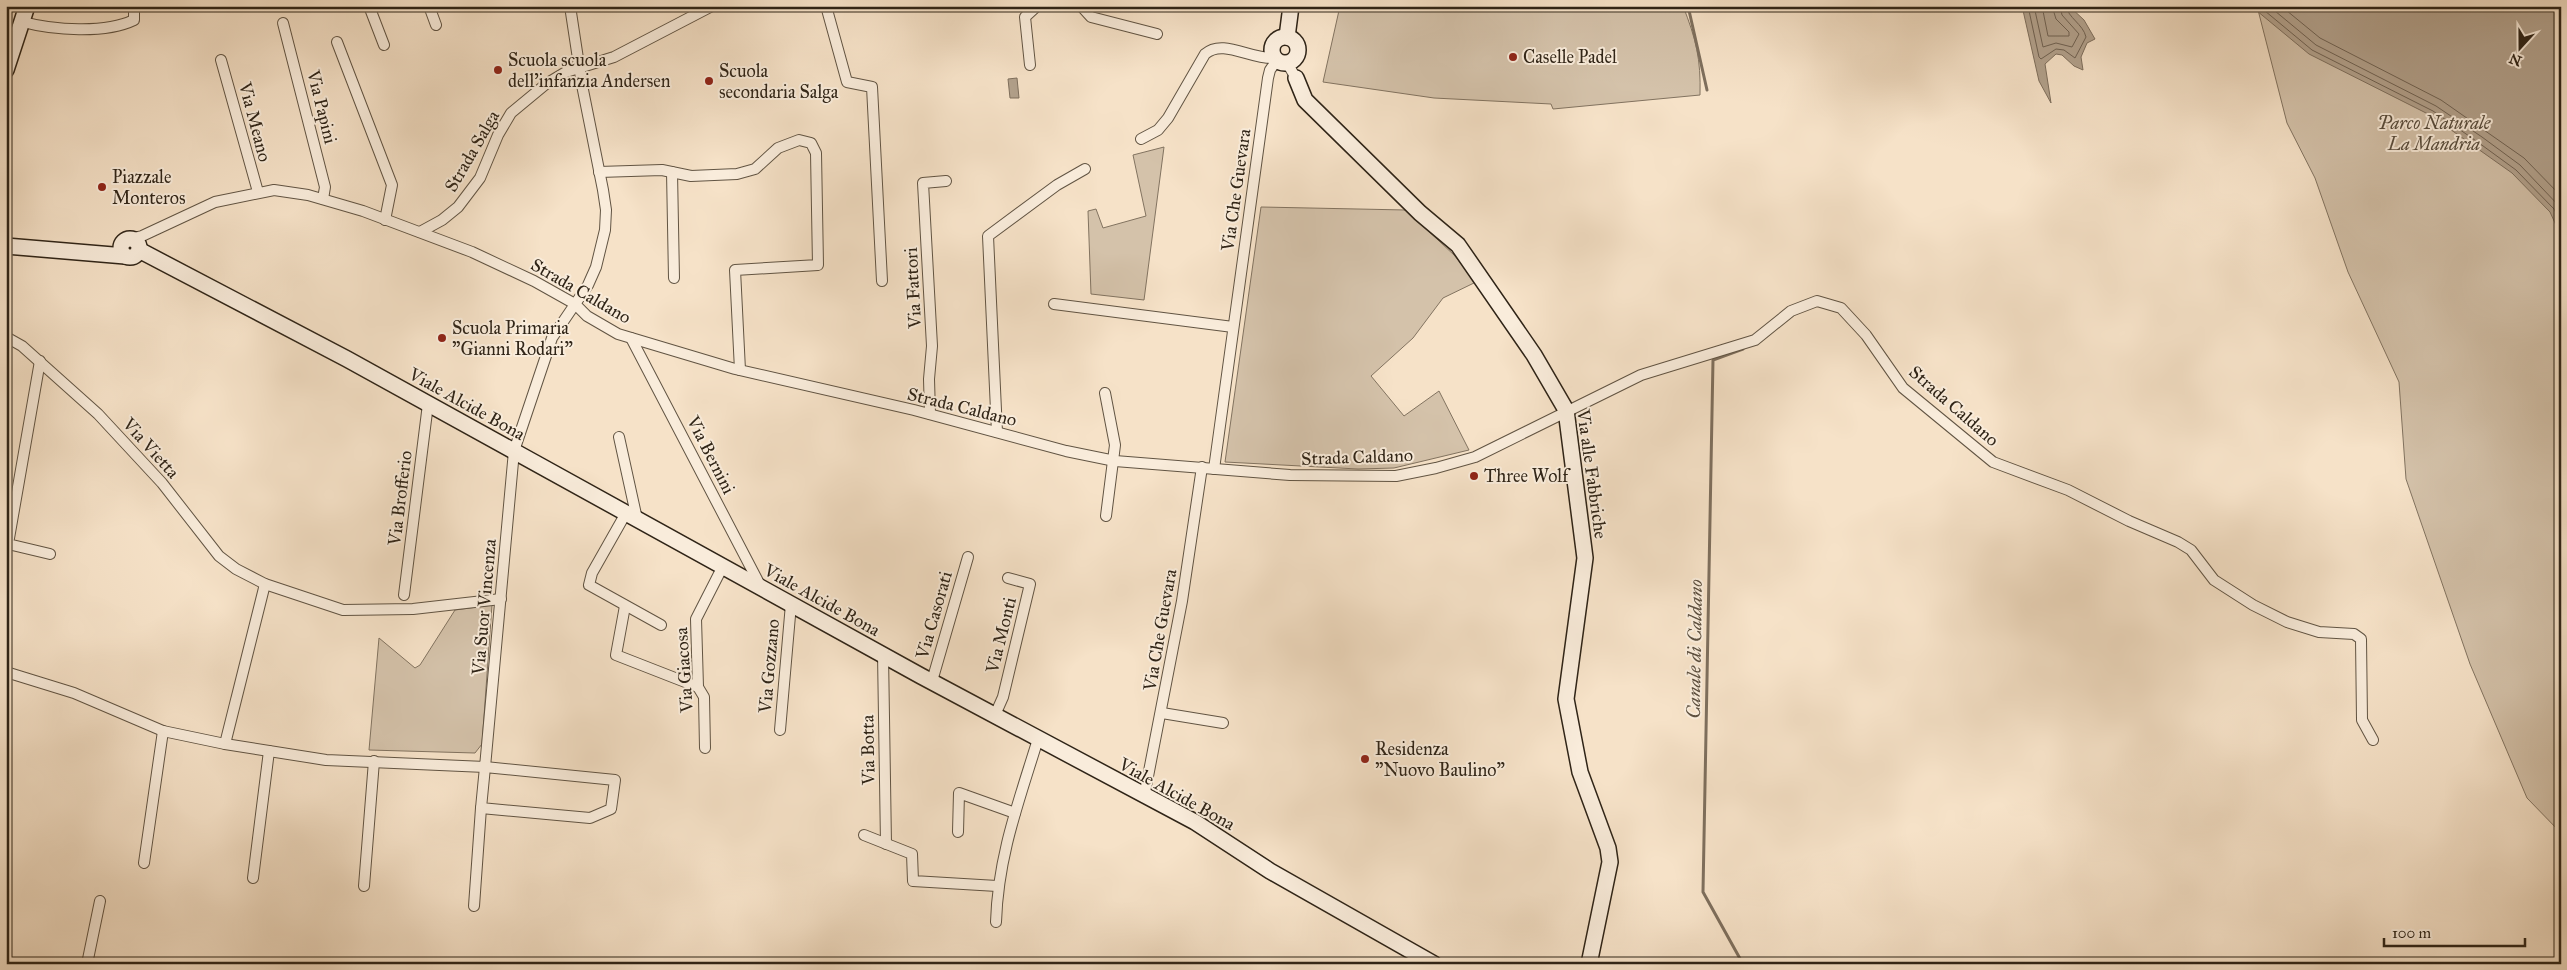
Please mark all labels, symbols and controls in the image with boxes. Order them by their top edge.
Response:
north arrow [2494,22,2544,72]
place label: Caselle Padel [1523,46,1617,68]
place label: Scuola scuola dell'infanzia Andersen [508,49,671,92]
text: N [2507,50,2524,70]
marker: Caselle Padel [1507,51,1519,63]
place label: Scuola secondaria Salga [719,60,839,104]
marker: Scuola scuola dell'infanzia Andersen [492,64,504,76]
street label: Via Papini [302,67,342,146]
marker: Scuola secondaria Salga [703,75,715,87]
street label: Via Meano [234,79,276,164]
street label: Strada Salga [440,106,505,196]
park label: Parco Naturale La Mandria [2377,112,2492,155]
street label: Via Che Guevara [1216,127,1256,254]
place label: Piazzale Monteros [112,166,186,209]
marker: Piazzale Monteros [96,181,108,193]
street label: Via Fattori [900,247,926,330]
street label: Strada Caldano [527,254,635,328]
place label: Scuola Primaria "Gianni Rodari" [452,317,573,360]
marker: Scuola Primaria "Gianni Rodari" [436,332,448,344]
street label: Strada Caldano [1905,361,2003,451]
street label: Viale Alcide Bona [404,362,529,445]
street label: Strada Caldano [905,383,1019,431]
street label: Via alle Fabbriche [1572,407,1612,540]
street label: Via Bernini [682,411,740,498]
street label: Via Vietta [117,412,184,483]
street label: Strada Caldano [1301,444,1413,470]
street label: Via Brofferio [383,449,417,548]
place label: Three Wolf [1484,465,1571,487]
marker: Three Wolf [1468,470,1480,482]
street label: Via Suor Vincenza [467,538,501,677]
street label: Viale Alcide Bona [759,558,884,641]
street label: Via Che Guevara [1138,567,1182,694]
street label: Via Casorati [911,569,957,662]
water label: Canale di Caldano [1682,579,1707,719]
street label: Via Monti [981,595,1021,676]
street label: Via Gozzano [754,618,784,715]
street label: Via Giacosa [670,626,698,714]
street label: Via Botta [856,714,880,786]
place label: Residenza "Nuovo Baulino" [1375,738,1505,781]
street label: Viale Alcide Bona [1114,752,1239,835]
marker: Residenza "Nuovo Baulino" [1359,753,1371,765]
scale bar [2384,915,2526,947]
text: 100 m [2392,924,2432,942]

